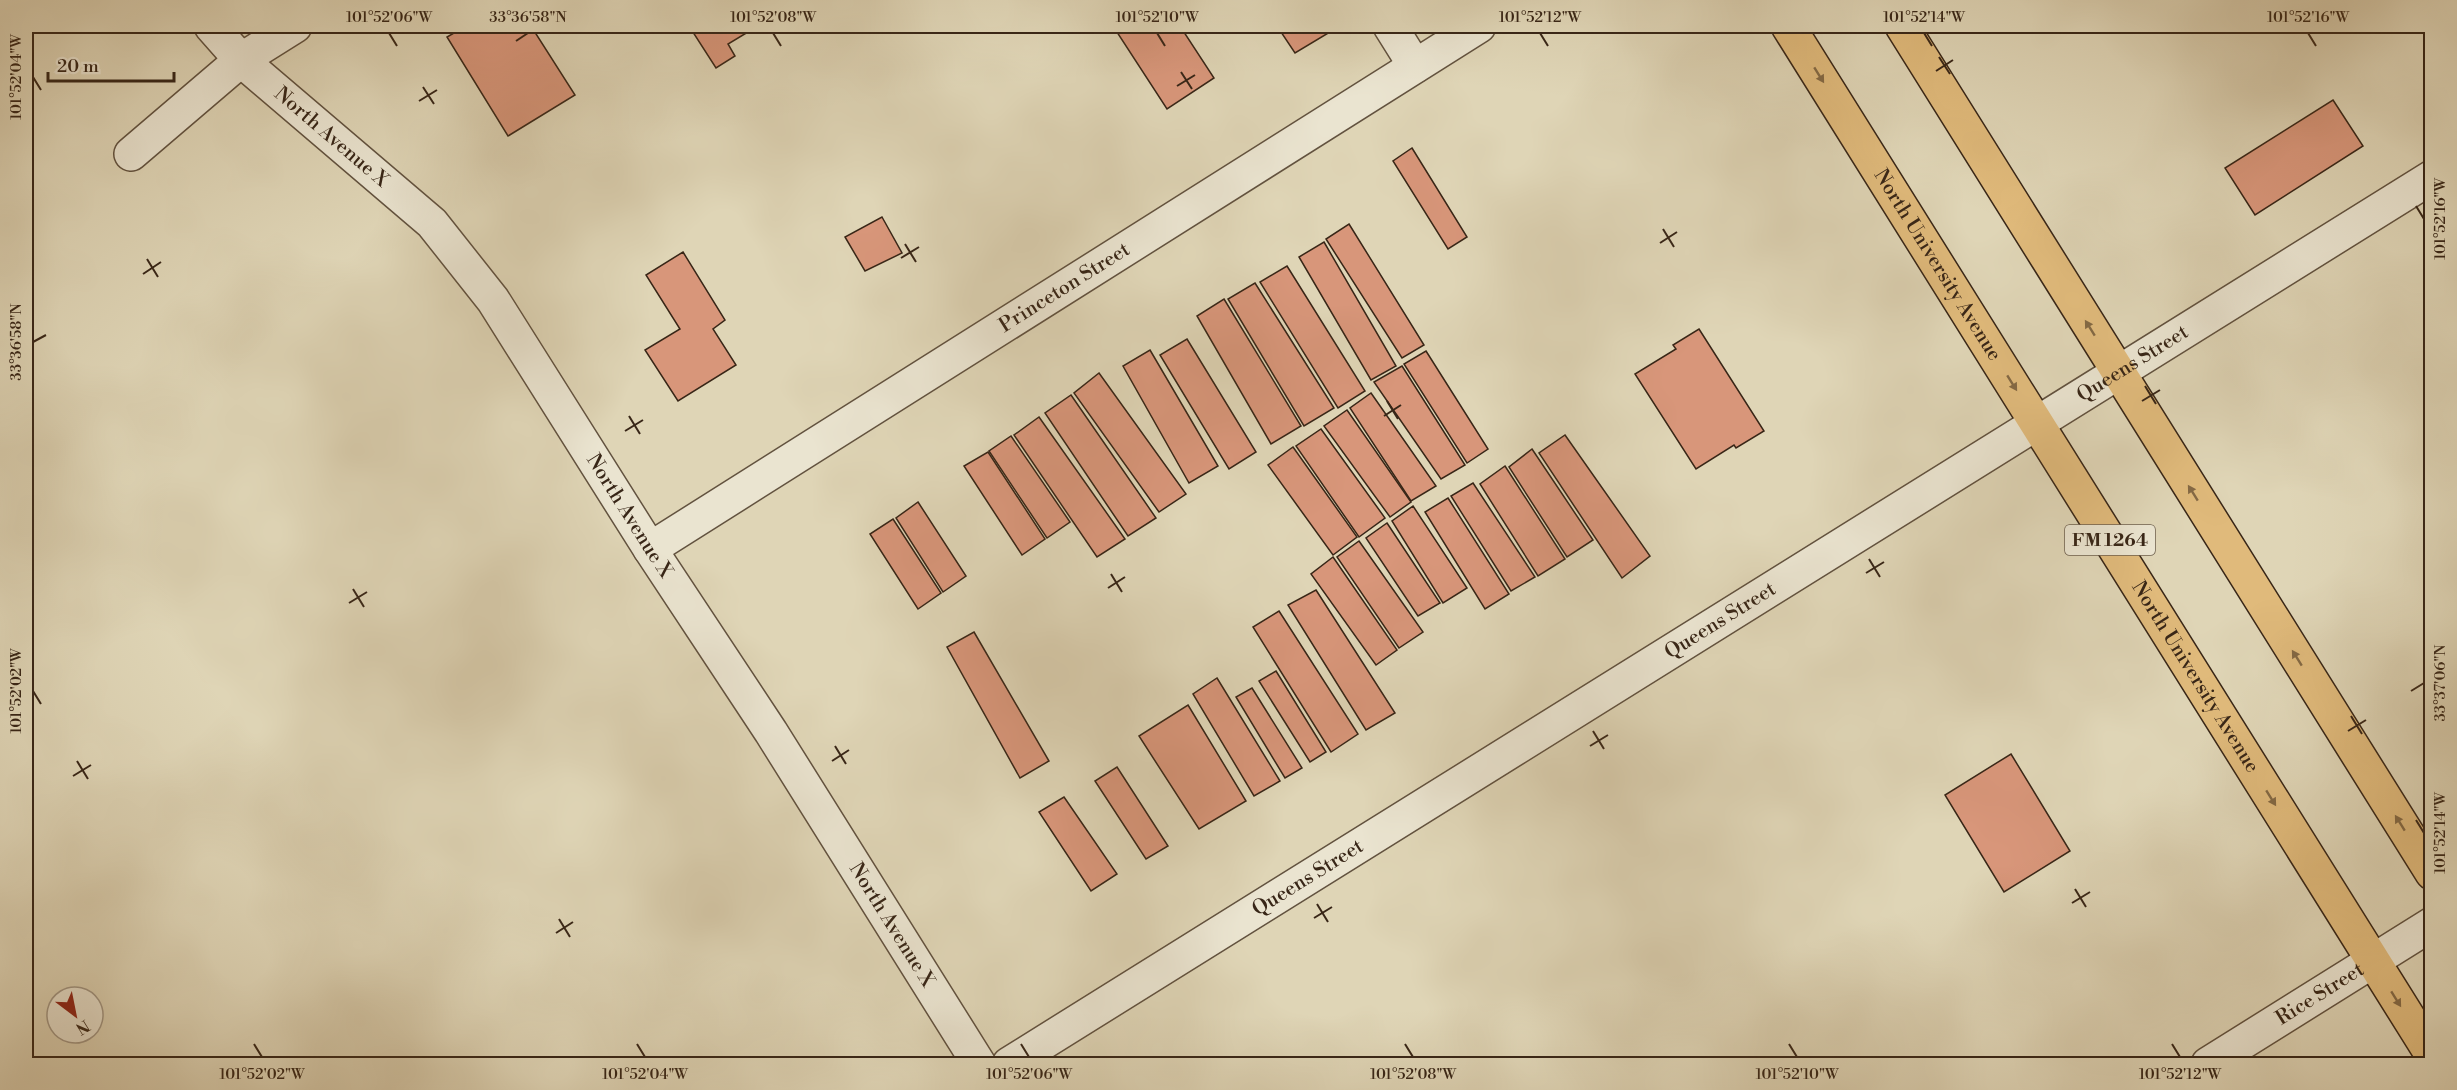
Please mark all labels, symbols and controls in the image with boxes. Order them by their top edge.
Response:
text: 101°52'06"W [346,8,432,27]
text: 33°36'58"N [489,8,567,27]
text: 101°52'08"W [730,8,816,27]
text: 101°52'10"W [1116,8,1199,27]
text: 101°52'12"W [1499,8,1582,27]
text: 101°52'14"W [1883,8,1965,27]
text: 101°52'16"W [2267,8,2349,27]
text: 101°52'04"W [7,34,26,120]
scale bar [48,45,174,83]
text: 20 m [57,55,99,78]
one-way arrow [1814,67,1825,83]
street label: North Avenue X [269,81,394,193]
street label: North University Avenue [1868,164,2007,366]
text: 101°52'16"W [2431,178,2450,260]
street label: Princeton Street [994,237,1135,338]
text: 33°36'58"N [7,303,26,381]
street label: Queens Street [2072,320,2193,408]
one-way arrow [2085,320,2096,336]
one-way arrow [2006,375,2017,391]
street label: North Avenue X [581,449,678,583]
one-way arrow [2188,485,2199,501]
road number: FM 1264 [2065,525,2155,555]
street label: North University Avenue [2126,576,2265,778]
street label: Queens Street [1660,577,1780,665]
text: 33°37'06"N [2431,644,2450,722]
text: 101°52'02"W [7,648,26,734]
one-way arrow [2292,650,2303,666]
one-way arrow [2265,790,2276,806]
text: 101°52'14"W [2431,792,2450,874]
one-way arrow [2395,815,2406,832]
street label: Queens Street [1247,834,1368,922]
street label: North Avenue X [844,858,940,992]
street label: Rice Street [2271,957,2369,1031]
north arrow [45,985,105,1045]
one-way arrow [2391,991,2402,1007]
text: N [71,1015,93,1039]
text: 101°52'02"W [219,1065,305,1084]
text: 101°52'04"W [602,1065,688,1084]
text: 101°52'06"W [986,1065,1072,1084]
text: 101°52'08"W [1370,1065,1456,1084]
text: 101°52'10"W [1756,1065,1839,1084]
text: 101°52'12"W [2139,1065,2222,1084]

